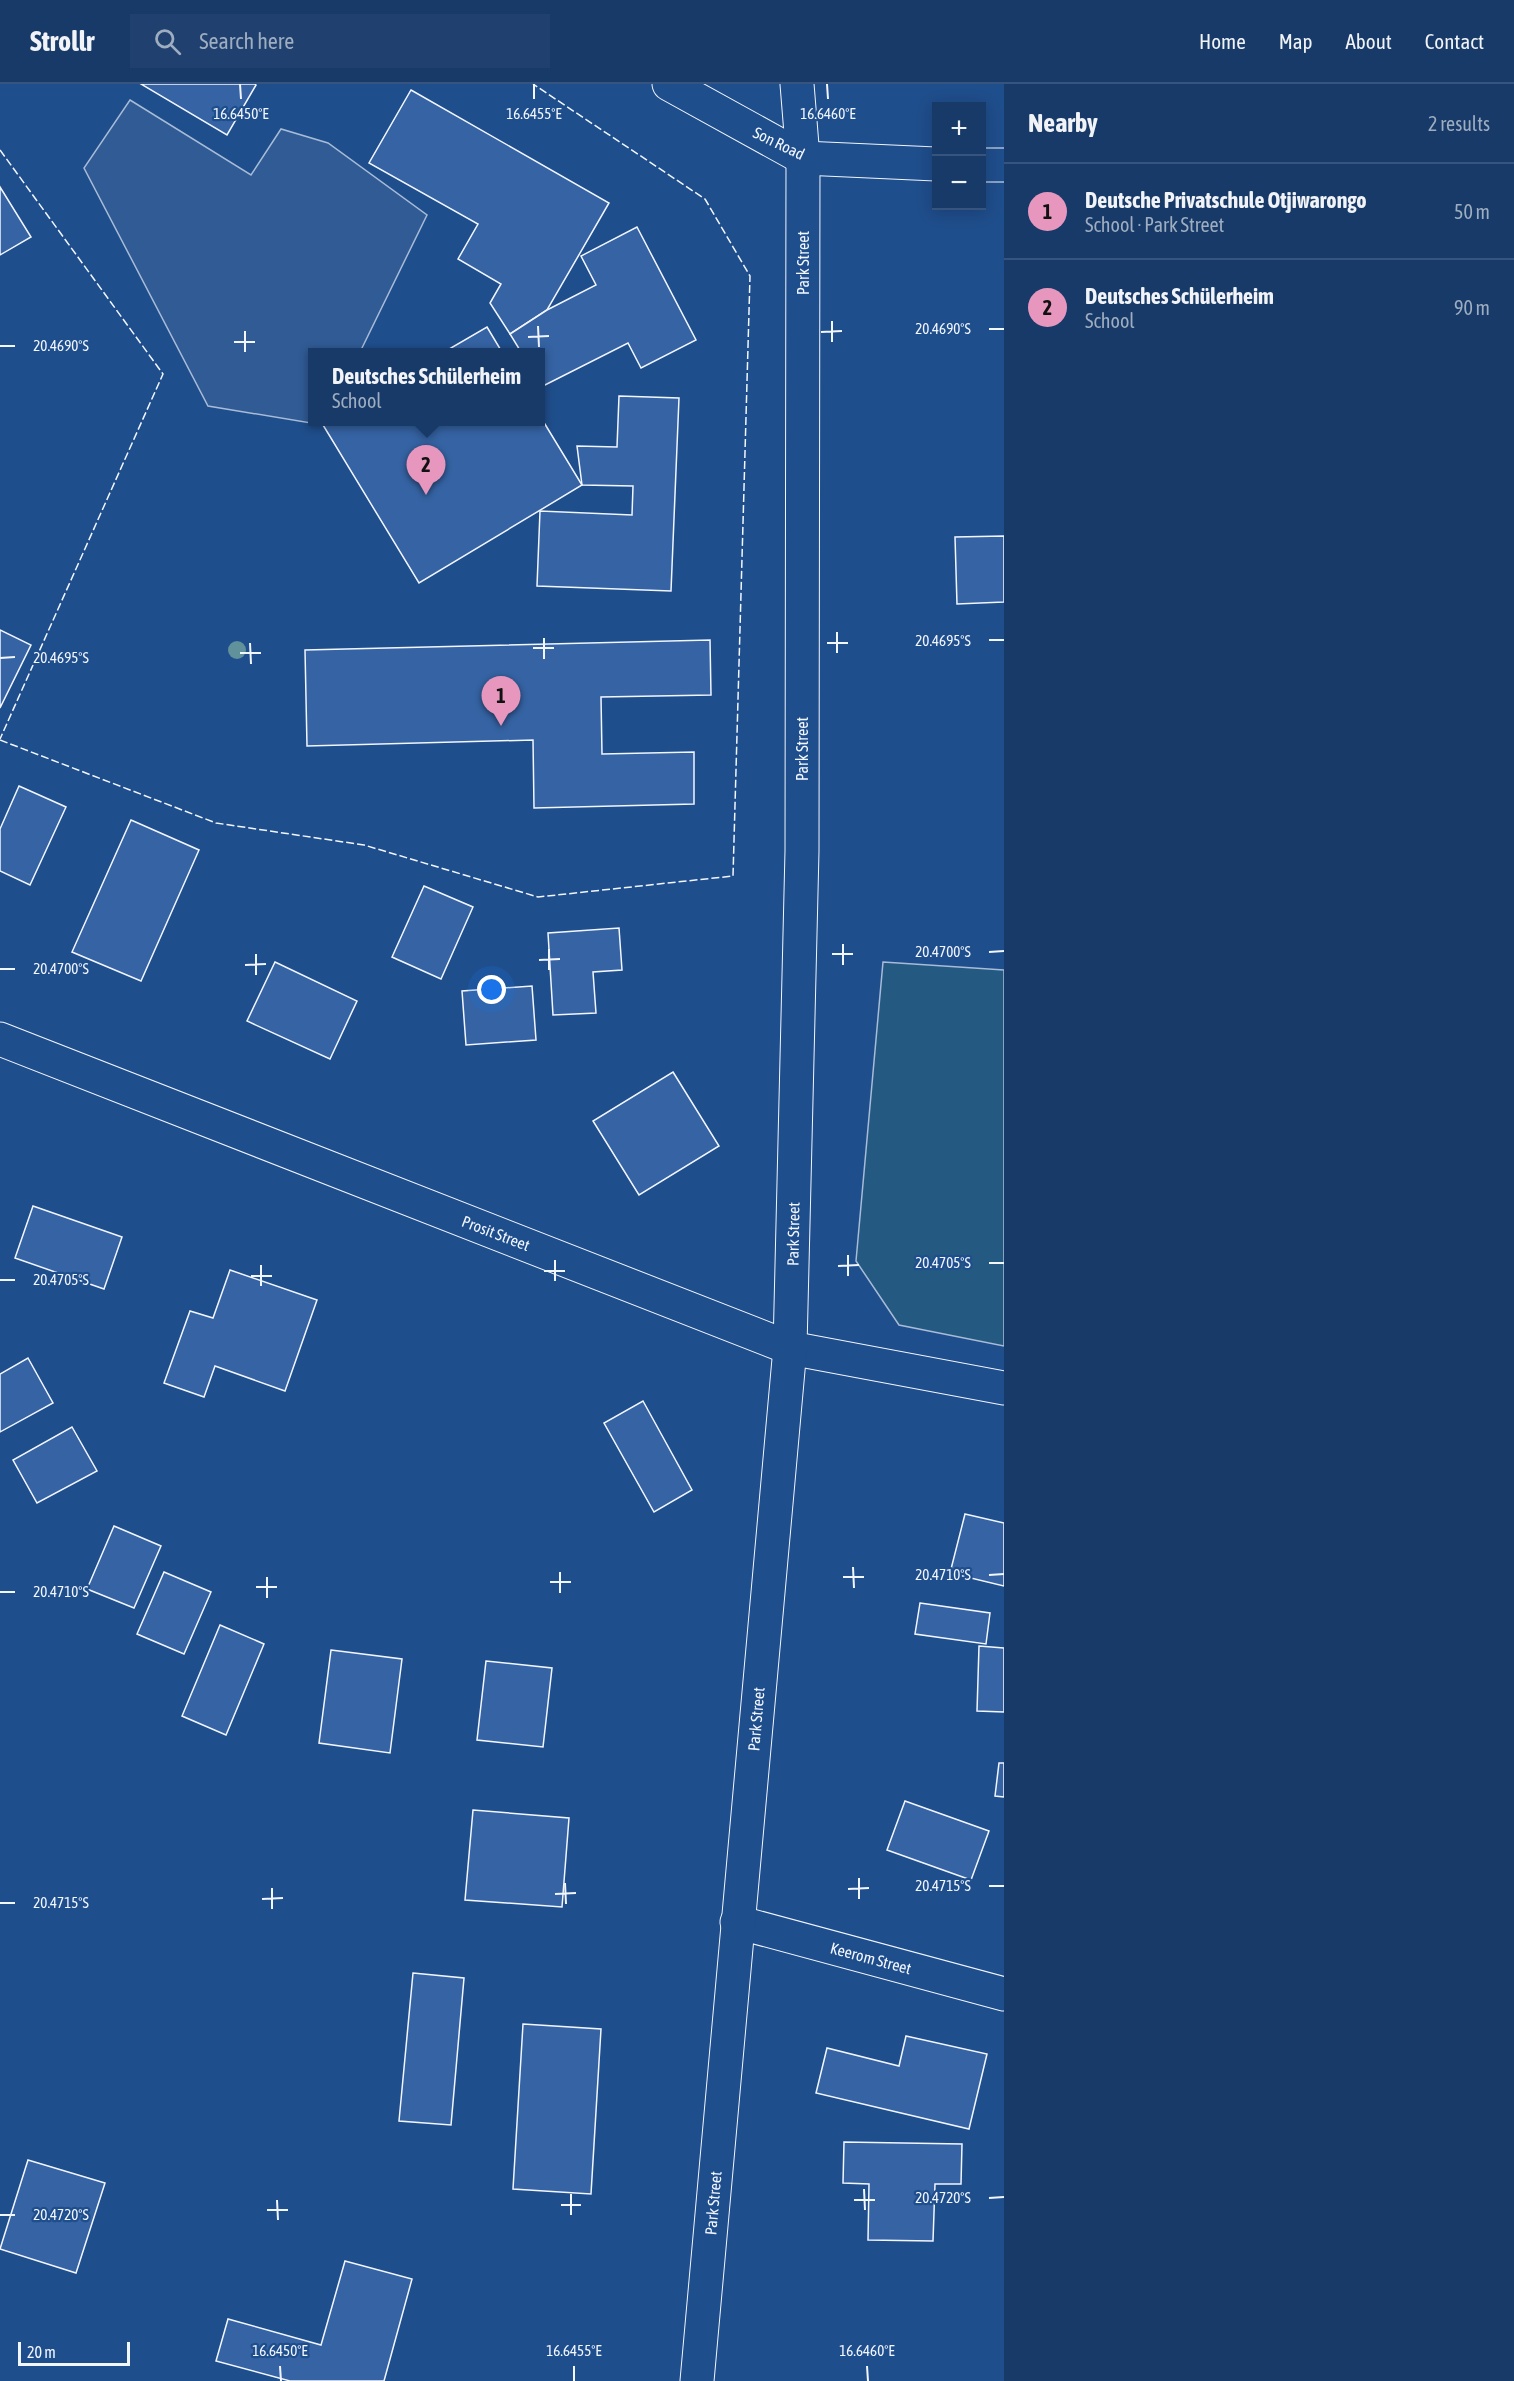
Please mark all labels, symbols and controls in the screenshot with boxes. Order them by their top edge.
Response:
search box [130,14,550,68]
text: Strollr [30,25,94,57]
icon: search [151,25,184,58]
text: Search here [199,28,294,54]
text: Home [1199,29,1246,53]
text: Map [1279,29,1313,53]
text: About [1346,29,1392,53]
text: Contact [1425,29,1484,53]
map controls [932,102,986,210]
button: + [932,102,986,156]
text: 16.6450°E [213,105,269,122]
text: 16.6455°E [506,105,562,122]
text: 16.6460°E [800,105,856,122]
text: Nearby [1028,108,1098,138]
text: 2 results [1428,112,1490,135]
street label: Son Road [750,123,808,163]
button: − [932,156,986,210]
text: Deutsche Privatschule Otjiwarongo [1085,187,1367,213]
text: 1 [1043,200,1052,223]
text: 50 m [1454,200,1490,223]
text: School · Park Street [1085,213,1224,236]
street label: Park Street [794,231,812,295]
text: Deutsches Schülerheim [1085,283,1274,309]
text: 2 [1043,296,1052,319]
text: 90 m [1454,296,1490,319]
text: School [1085,309,1135,332]
text: 20.4690°S [915,320,971,337]
text: 20.4690°S [33,337,89,354]
popup [308,348,545,426]
text: Deutsches Schülerheim [332,363,521,389]
text: School [332,389,382,412]
pin: 2 [406,446,446,495]
text: 20.4695°S [915,632,971,649]
text: 20.4695°S [33,649,89,666]
pin: 1 [482,676,520,726]
street label: Park Street [793,717,811,781]
text: 20.4700°S [915,943,971,960]
text: 20.4700°S [33,960,89,977]
your location [477,975,506,1004]
street label: Park Street [783,1201,803,1266]
street label: Prosit Street [459,1212,533,1254]
text: 20.4705°S [915,1254,971,1271]
text: 20.4705°S [33,1271,89,1288]
text: 20.4710°S [915,1566,971,1583]
text: 20.4710°S [33,1583,89,1600]
street label: Park Street [744,1686,768,1752]
text: 20.4715°S [915,1877,971,1894]
text: 20.4715°S [33,1894,89,1911]
street label: Keerom Street [829,1939,914,1978]
street label: Park Street [701,2170,725,2236]
text: 20.4720°S [915,2189,971,2206]
text: 20.4720°S [33,2206,89,2223]
scale bar [18,2339,130,2366]
text: 16.6450°E [252,2342,308,2359]
text: 16.6455°E [546,2342,602,2359]
text: 16.6460°E [839,2342,895,2359]
text: 20 m [27,2343,56,2361]

